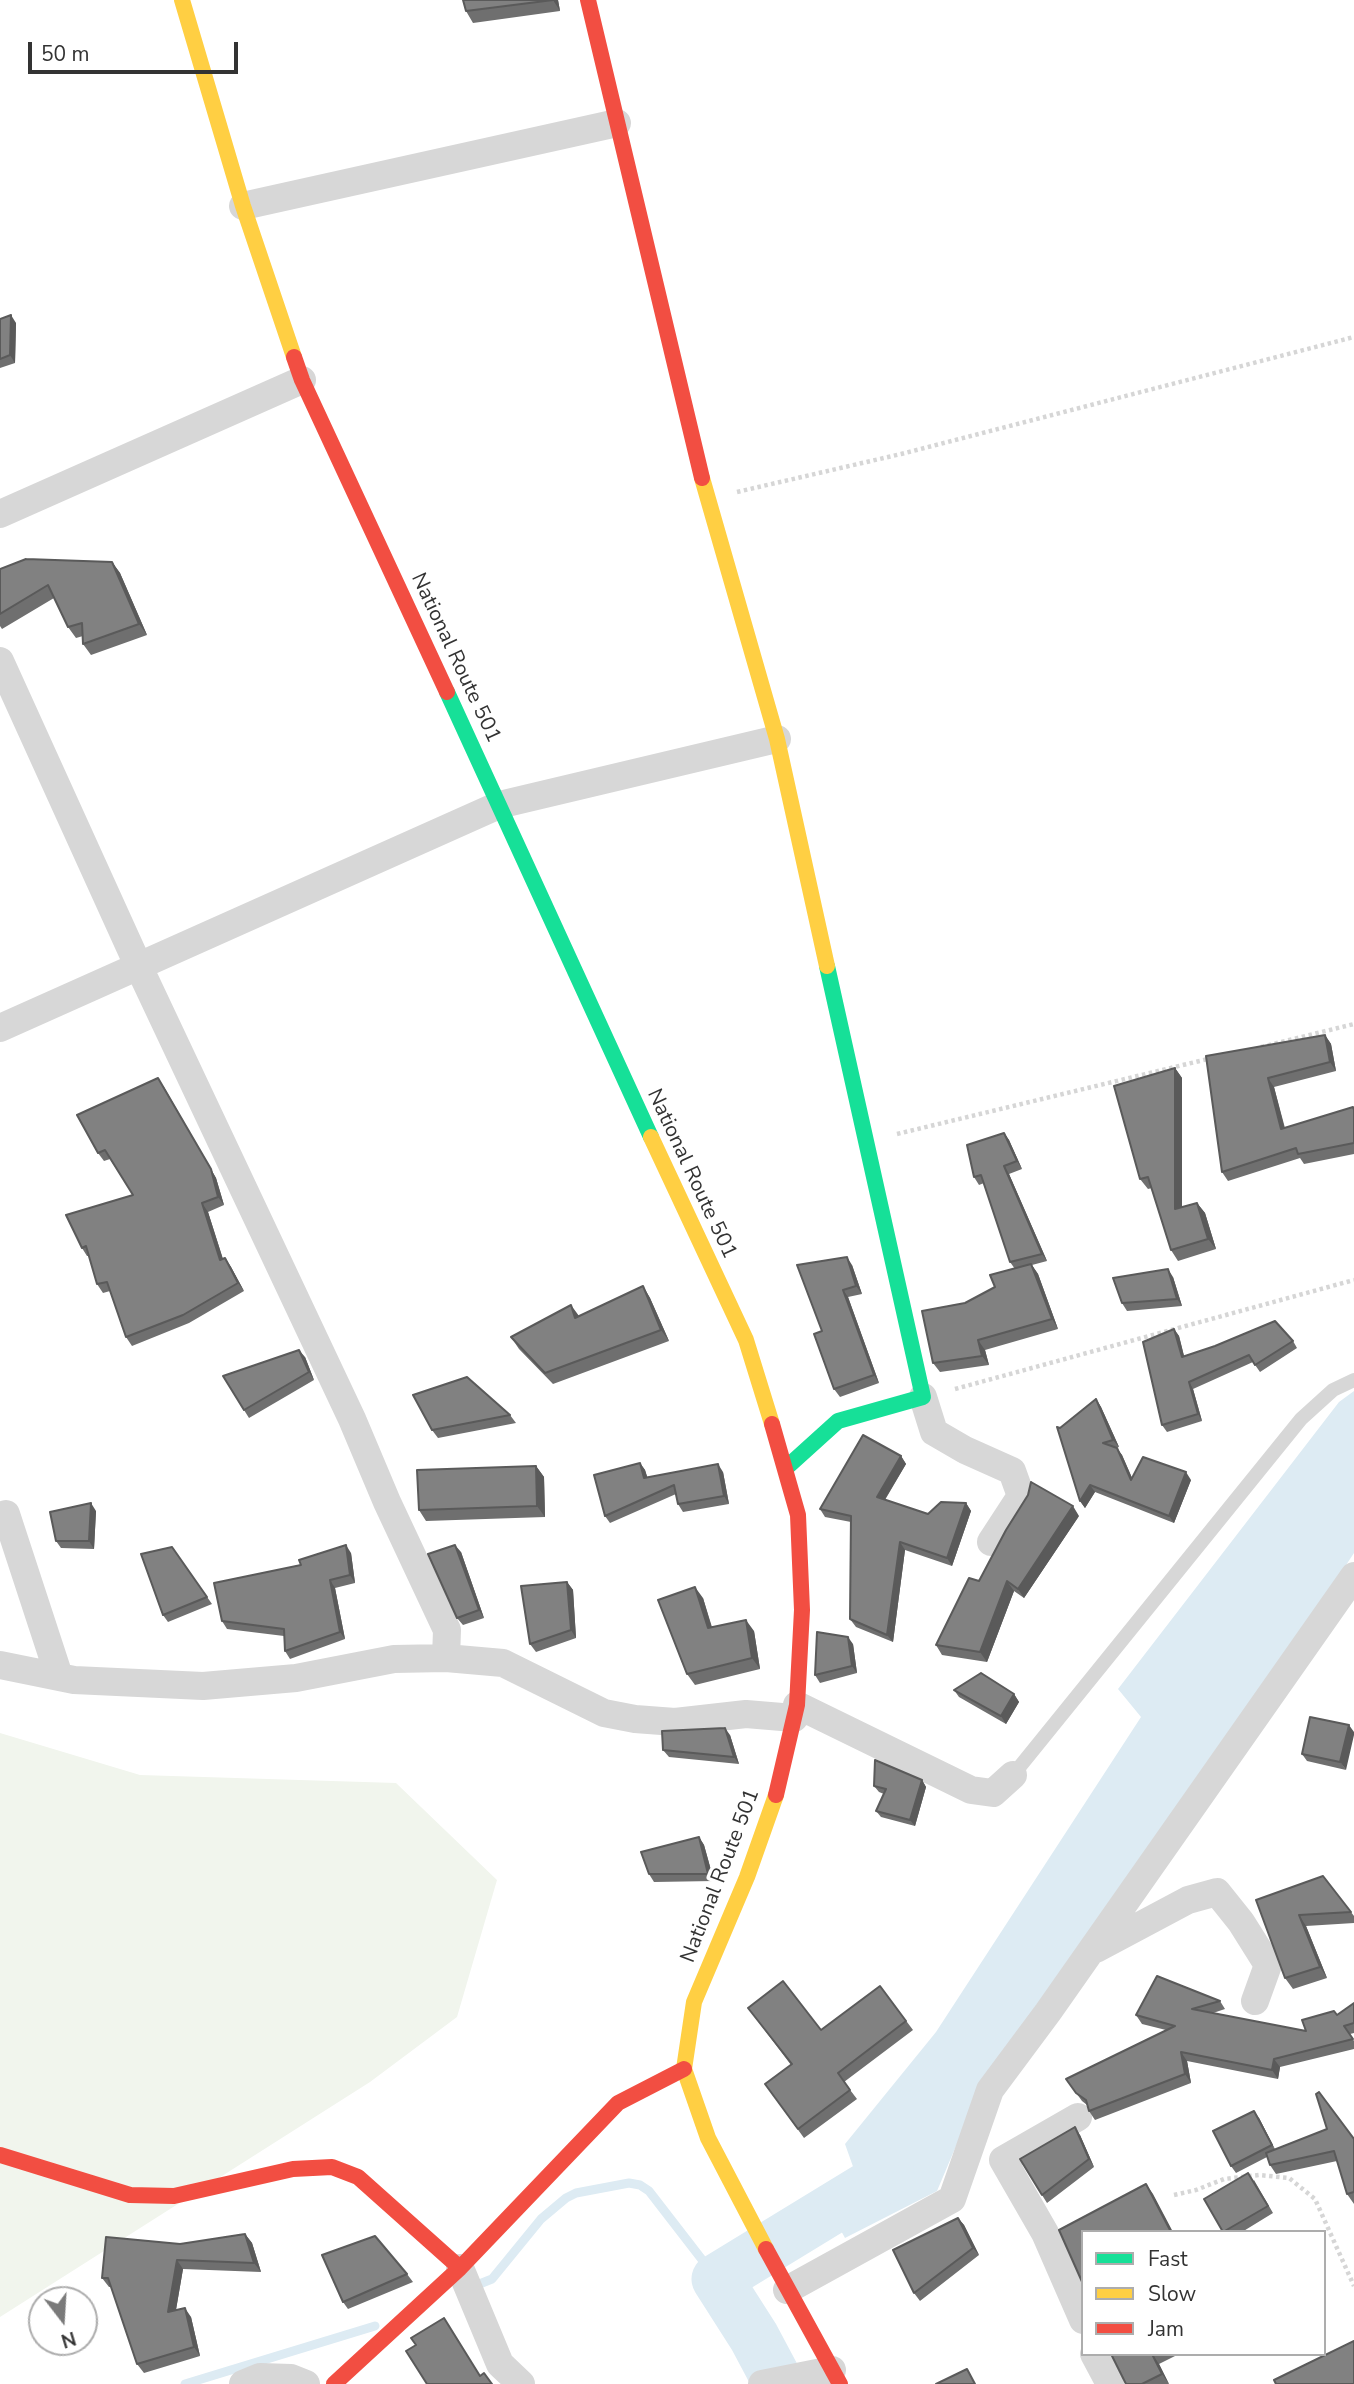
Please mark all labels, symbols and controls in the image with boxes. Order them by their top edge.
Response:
scale bar [32,28,242,72]
text: 50 m [41,40,90,68]
street label: National Route 501 [405,569,505,747]
street label: National Route 501 [641,1085,741,1263]
street label: National Route 501 [676,1786,766,1966]
legend [1081,2230,1326,2356]
text: Fast [1148,2245,1188,2273]
text: Slow [1148,2280,1196,2308]
north arrow [28,2286,98,2356]
text: Jam [1148,2315,1184,2343]
text: N [58,2325,79,2354]

